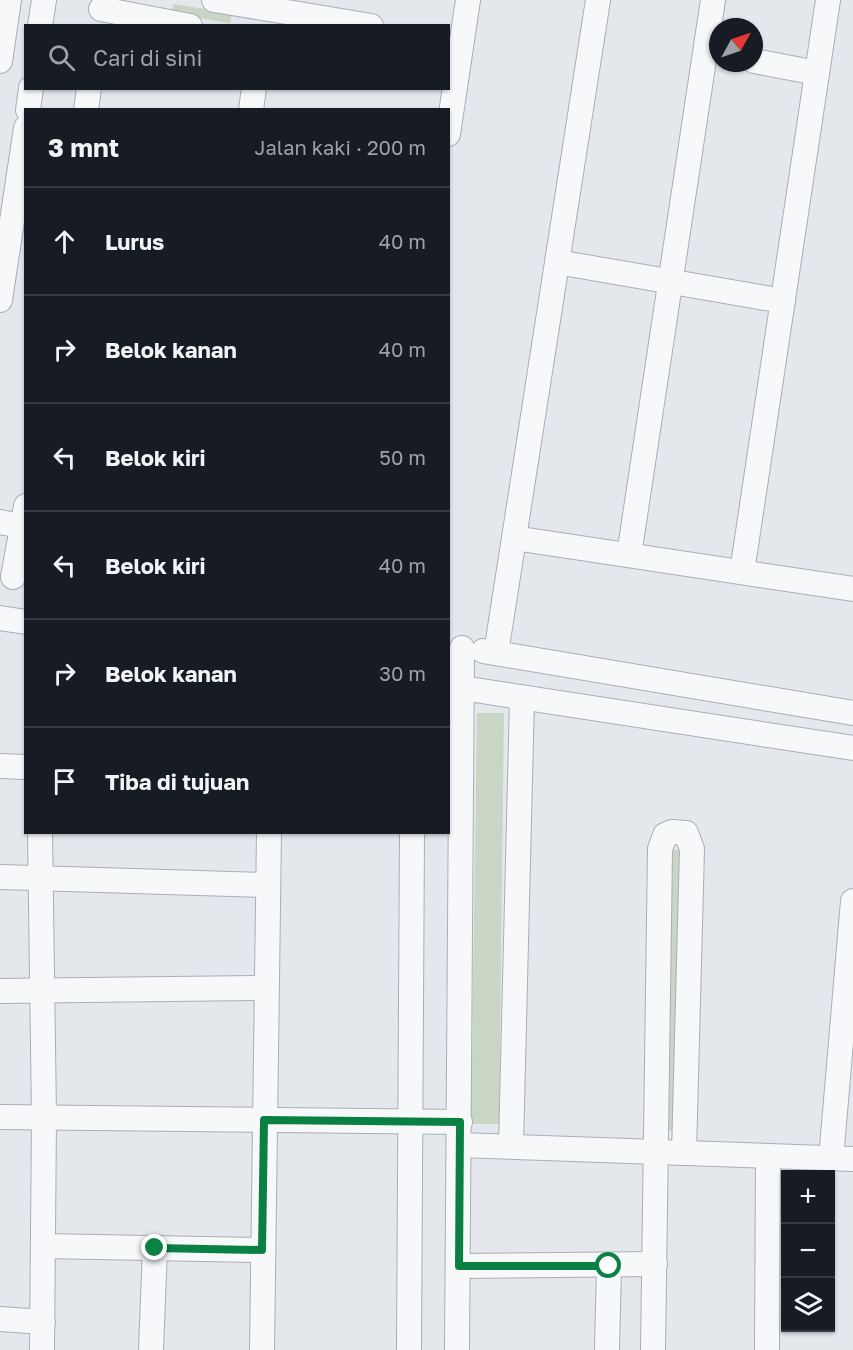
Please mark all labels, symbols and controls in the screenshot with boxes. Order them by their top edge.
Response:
north arrow [709,18,763,72]
search box [24,24,450,90]
icon: search [45,41,78,74]
text: Cari di sini [93,44,202,71]
text: 3 mnt [48,132,119,163]
text: Jalan kaki · 200 m [254,135,426,159]
icon: ahead [48,225,81,258]
text: Lurus [105,228,164,255]
text: 40 m [379,229,426,253]
icon: right [48,333,81,366]
text: Belok kanan [105,336,237,363]
text: 40 m [379,337,426,361]
icon: left [48,441,81,474]
text: Belok kiri [105,444,206,471]
text: 50 m [379,445,426,469]
icon: left [48,549,81,582]
text: Belok kiri [105,552,206,579]
text: 40 m [379,553,426,577]
icon: right [48,657,81,690]
text: Belok kanan [105,660,237,687]
text: 30 m [379,661,426,685]
icon: arrive [48,765,81,798]
text: Tiba di tujuan [105,768,249,795]
map controls [781,1170,835,1332]
button: + [781,1170,835,1224]
button: − [781,1224,835,1278]
route end [141,1234,167,1260]
route start [595,1252,621,1278]
button: layers [781,1278,835,1332]

